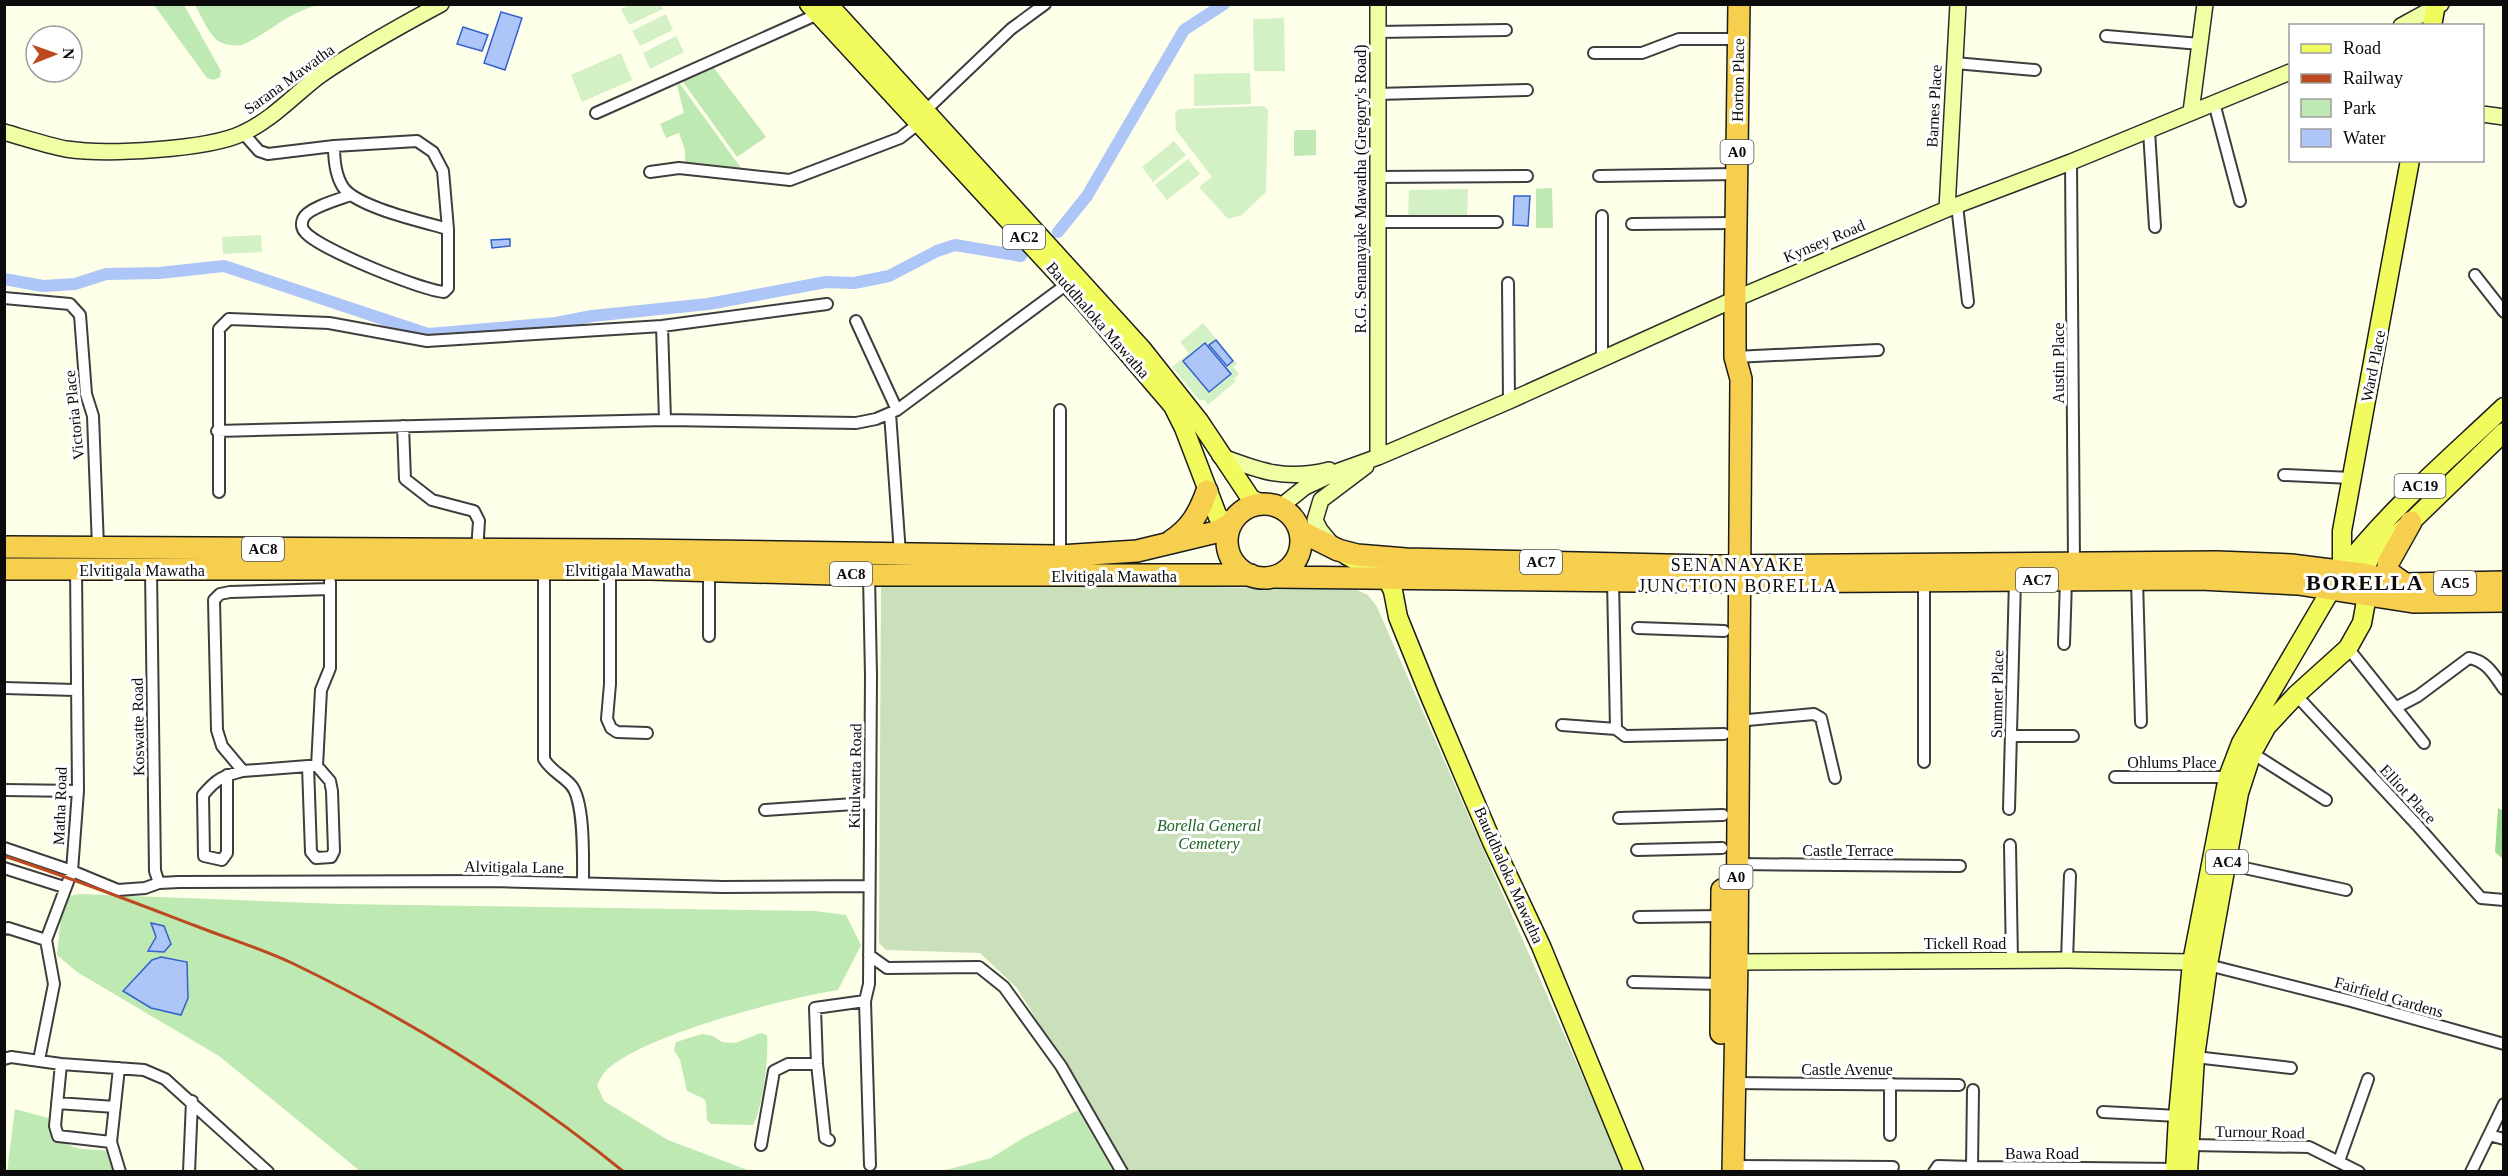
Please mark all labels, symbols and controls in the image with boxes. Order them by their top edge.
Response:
north arrow [24,24,84,84]
legend [2289,24,2484,162]
street label: Horton Place [1729,38,1747,122]
text: Road [2343,38,2381,58]
street label: Sarana Mawatha [241,41,337,117]
street label: R.G. Senanayake Mawatha (Gregory's Road) [1352,44,1370,334]
text: N [60,48,77,60]
street label: Barnes Place [1923,64,1945,148]
text: Railway [2343,68,2403,88]
text: Park [2343,98,2376,118]
text: Water [2343,128,2386,148]
road number: A0 [1720,140,1754,164]
street label: Kynsey Road [1781,216,1868,267]
road number: AC2 [1003,225,1045,249]
street label: Bauddhaloka Mawatha [1043,259,1153,381]
street label: Austin Place [2050,322,2067,404]
street label: Ward Place [2358,329,2388,403]
street label: Victoria Place [61,369,87,461]
road number: AC19 [2394,474,2446,498]
road number: AC8 [242,537,284,561]
road number: AC7 [1520,550,1562,574]
district label: SENANAYAKE JUNCTION BORELLA [1638,555,1838,596]
street label: Elvitigala Mawatha [79,562,205,580]
street label: Elvitigala Mawatha [565,562,691,580]
road number: AC8 [830,562,872,586]
street label: Elvitigala Mawatha [1051,568,1177,586]
road number: AC7 [2016,568,2058,592]
district label: BORELLA [2306,570,2424,595]
road number: AC5 [2434,571,2476,595]
street label: Sumner Place [1988,650,2006,738]
street label: Koswatte Road [129,678,147,776]
street label: Kitulwatta Road [846,723,864,829]
street label: Ohlums Place [2127,754,2217,771]
street label: Elliot Place [2376,761,2440,827]
street label: Matha Road [50,766,70,846]
street label: Bauddhaloka Mawatha [1471,804,1547,946]
park label: Borella General Cemetery [1157,817,1261,853]
street label: Castle Terrace [1802,842,1894,859]
road number: AC4 [2206,850,2248,874]
street label: Alvitigala Lane [464,858,564,877]
road number: A0 [1720,865,1752,889]
street label: Tickell Road [1924,935,2006,952]
street label: Fairfield Gardens [2333,973,2445,1021]
street label: Castle Avenue [1801,1061,1893,1078]
street label: Turnour Road [2215,1123,2305,1141]
street label: Bawa Road [2005,1145,2079,1162]

